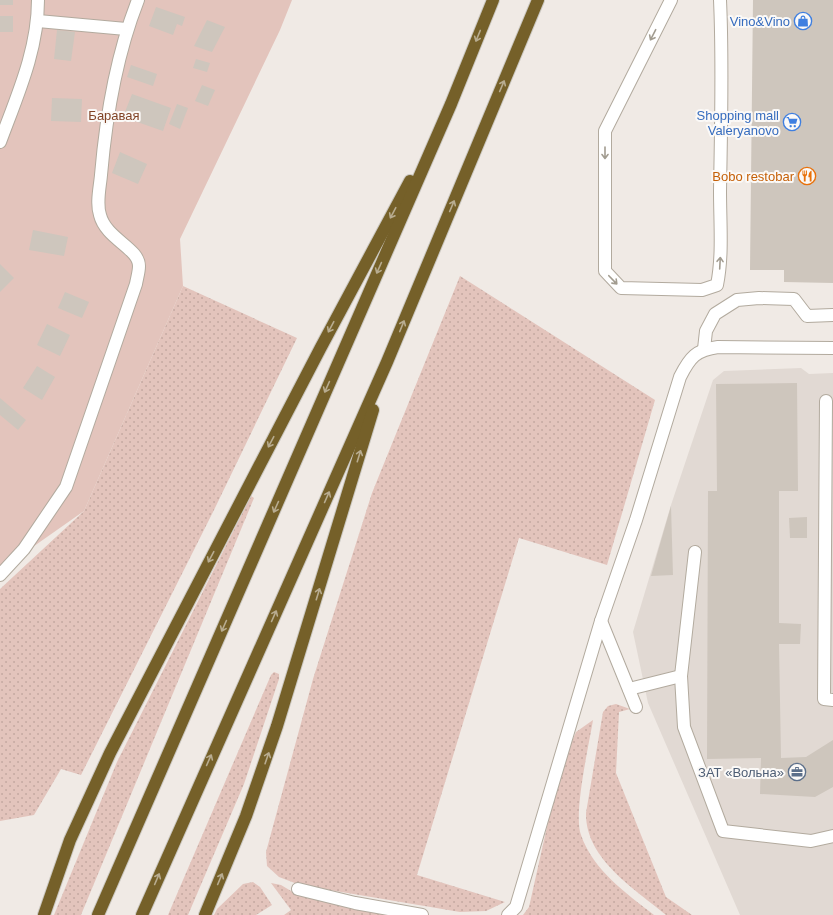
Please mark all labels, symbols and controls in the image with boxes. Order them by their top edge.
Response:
shop icon: Vino&Vino [793,11,813,31]
place label: Vino&Vino [730,14,790,29]
one-way arrow [649,29,657,41]
one-way arrow [474,30,482,42]
one-way arrow [499,81,506,93]
park label: Баравая [88,108,140,123]
place label: Shopping mall Valeryanovo [697,108,779,138]
supermarket icon: Shopping mall Valeryanovo [782,112,802,132]
one-way arrow [601,146,609,159]
restaurant icon: Bobo restobar [797,166,817,186]
place label: Bobo restobar [712,169,795,184]
one-way arrow [448,201,456,213]
one-way arrow [388,206,396,218]
one-way arrow [716,257,724,270]
one-way arrow [375,262,383,274]
one-way arrow [608,275,618,285]
one-way arrow [327,321,335,333]
one-way arrow [399,321,407,333]
one-way arrow [323,381,331,393]
one-way arrow [267,436,274,448]
one-way arrow [356,449,363,462]
one-way arrow [324,492,331,504]
one-way arrow [271,500,279,512]
one-way arrow [206,551,214,563]
one-way arrow [315,587,322,600]
one-way arrow [271,610,278,622]
one-way arrow [219,619,227,631]
one-way arrow [263,752,271,764]
one-way arrow [206,755,214,767]
office icon: ЗАТ «Вольна» [787,762,807,782]
place label: ЗАТ «Вольна» [698,765,784,780]
one-way arrow [154,874,161,886]
one-way arrow [216,874,224,886]

